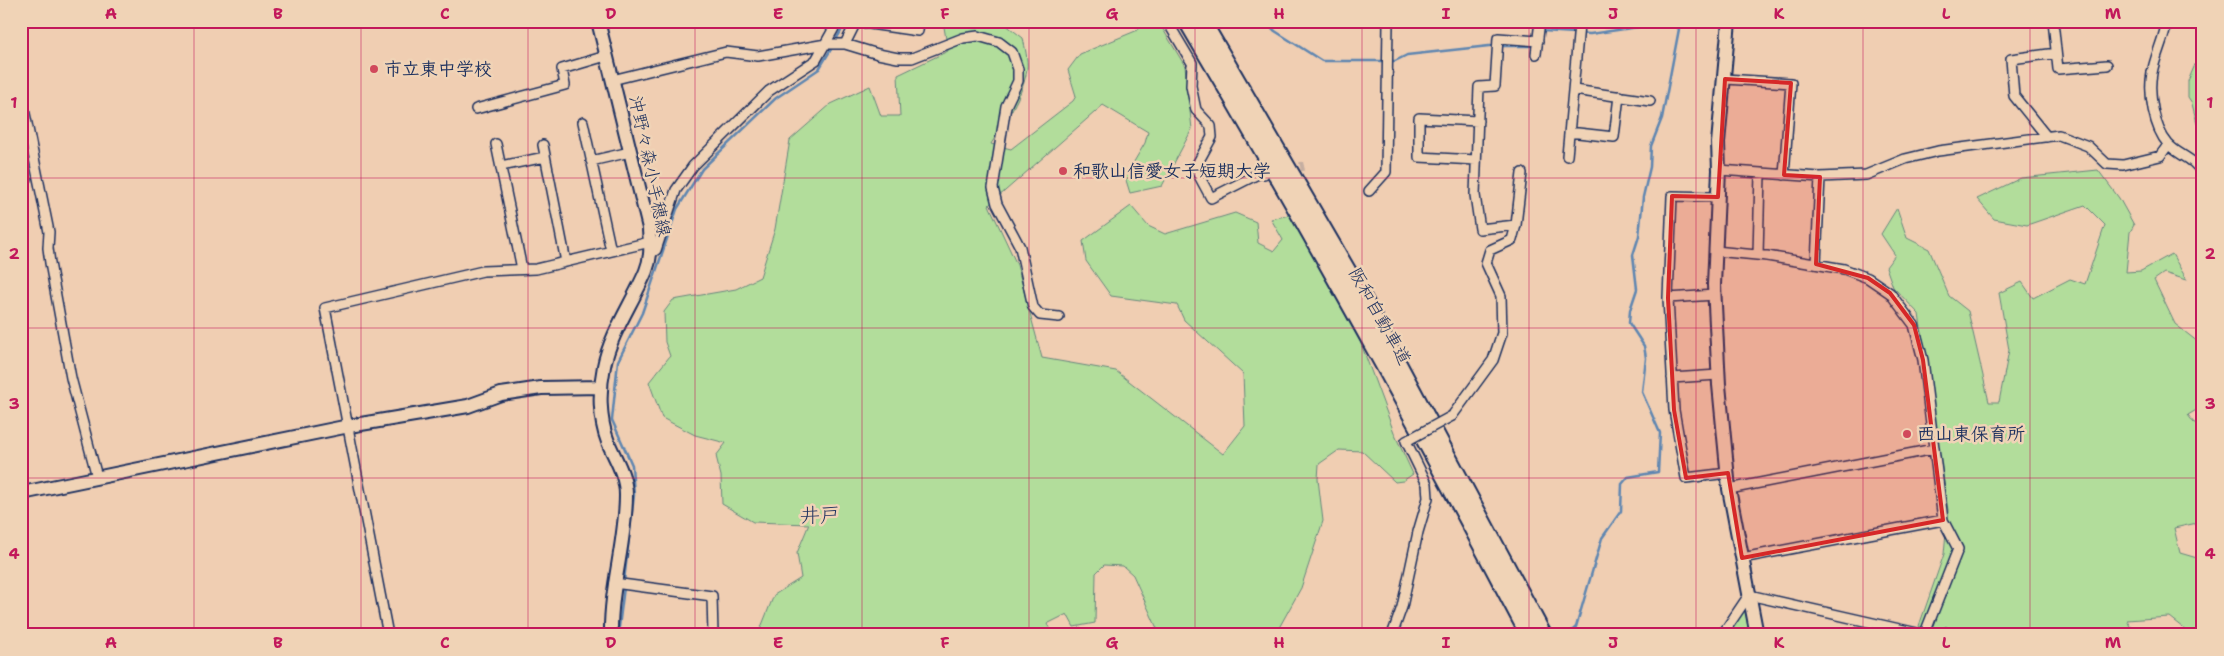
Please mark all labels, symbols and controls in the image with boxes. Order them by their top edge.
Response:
text: A [105,3,117,24]
text: B [273,3,283,24]
text: C [440,3,450,24]
text: D [605,3,617,24]
text: E [773,3,783,24]
text: F [940,3,950,24]
text: G [1106,3,1119,24]
text: H [1273,3,1285,24]
text: I [1442,3,1451,24]
text: J [1608,3,1618,24]
text: K [1774,3,1785,24]
text: L [1942,3,1951,24]
text: M [2105,3,2122,24]
place label: 市立東中学校 [384,57,492,81]
marker: 市立東中学校 [368,63,380,75]
text: 1 [10,92,18,113]
text: 1 [2206,92,2214,113]
street label: 沖野々森小手穂線 [623,93,677,239]
place label: 和歌山信愛女子短期大学 [1073,159,1271,183]
marker: 和歌山信愛女子短期大学 [1057,165,1069,177]
text: 2 [8,243,20,264]
text: 2 [2204,243,2216,264]
street label: 阪和自動車道 [1343,263,1417,369]
text: 3 [8,393,20,414]
text: 3 [2204,393,2216,414]
place label: 西山東保育所 [1917,422,2025,446]
marker: 西山東保育所 [1901,428,1913,440]
district label: 井戸 [800,502,840,528]
text: 4 [8,543,20,564]
text: 4 [2204,543,2216,564]
text: A [105,632,117,653]
text: B [273,632,283,653]
text: C [440,632,450,653]
text: D [605,632,617,653]
text: E [773,632,783,653]
text: F [940,632,950,653]
text: G [1106,632,1119,653]
text: H [1273,632,1285,653]
text: I [1442,632,1451,653]
text: J [1608,632,1618,653]
text: K [1774,632,1785,653]
text: L [1942,632,1951,653]
text: M [2105,632,2122,653]

